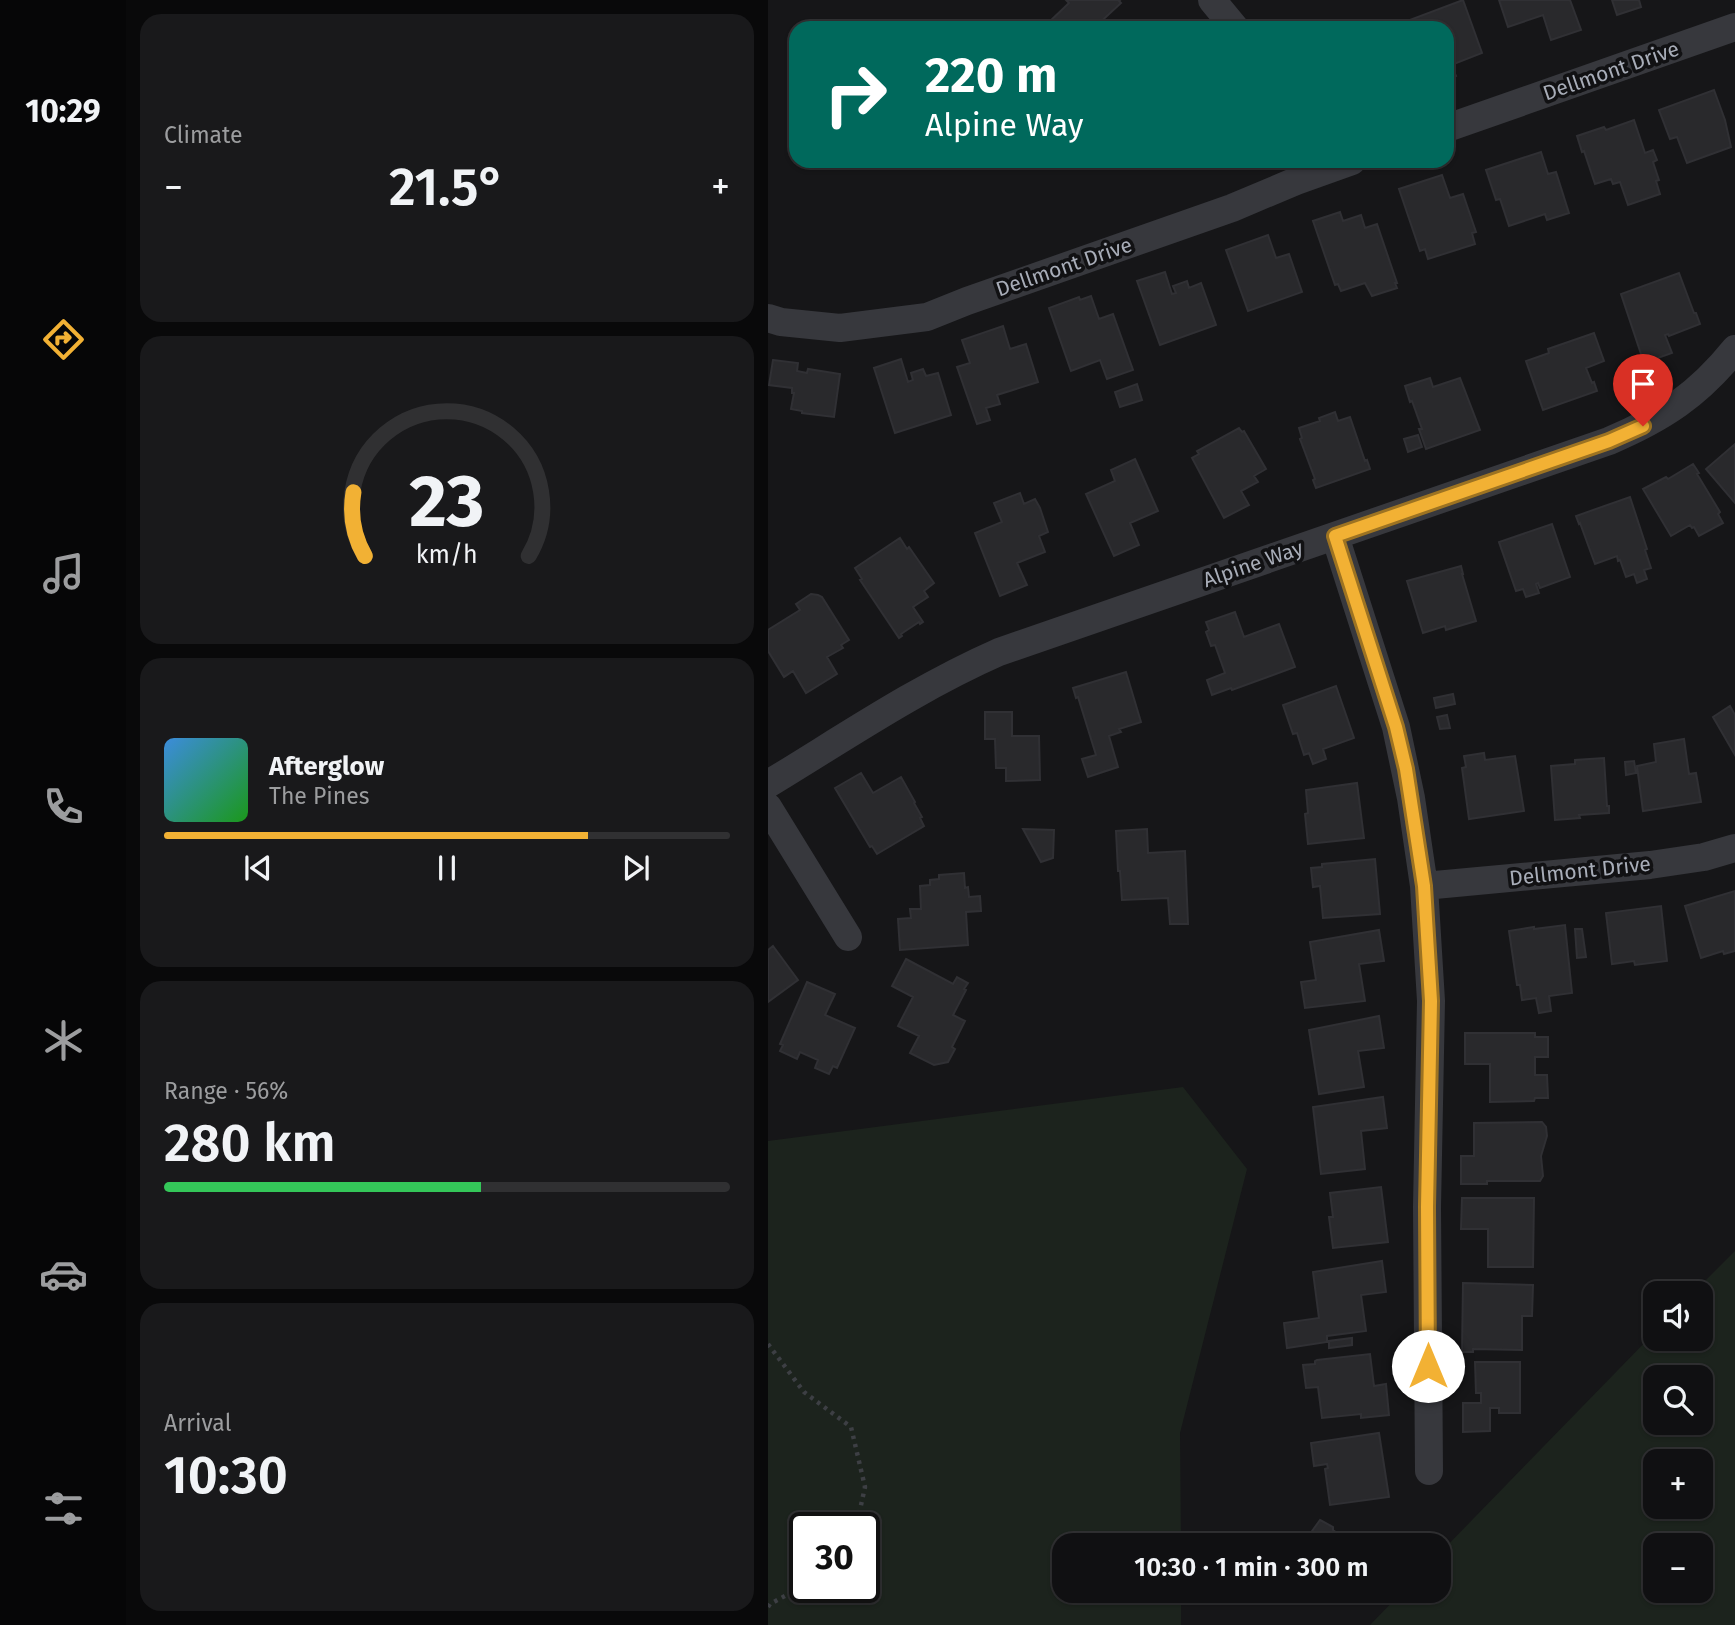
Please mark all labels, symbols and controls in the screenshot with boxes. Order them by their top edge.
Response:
street label: Dellmont Drive [1540,36,1682,106]
text: 220 m [925,46,1057,105]
icon: right [810,49,901,140]
text: 10:29 [25,92,101,130]
text: Alpine Way [925,106,1084,144]
text: Climate [164,121,243,149]
text: 21.5° [389,156,505,219]
text: − [164,164,183,210]
text: + [711,164,730,210]
street label: Dellmont Drive [993,232,1135,302]
icon: directions [39,315,88,364]
pin [1613,354,1673,426]
icon: arrive [1624,365,1662,403]
text: 23 [409,459,485,546]
street label: Alpine Way [1200,535,1307,593]
text: km/h [416,540,478,570]
icon: music [39,549,88,598]
text: Afterglow [269,751,384,782]
icon: phone [39,782,88,831]
text: The Pines [269,782,370,810]
icon: previous [239,849,277,887]
icon: pause [428,849,466,887]
icon: next [617,849,655,887]
street label: Dellmont Drive [1508,851,1652,891]
icon: climate [39,1016,88,1065]
text: Range · 56% [164,1077,288,1105]
text: 280 km [164,1112,336,1175]
icon: car [39,1250,88,1299]
map controls [1643,1281,1713,1603]
button: sound [1643,1281,1713,1351]
position arrow [1391,1329,1465,1403]
button: search [1643,1365,1713,1435]
text: Arrival [164,1409,231,1437]
text: 10:30 [164,1444,288,1507]
button: + [1643,1449,1713,1519]
icon: filters [39,1484,88,1533]
speed limit sign: 30 [789,1512,880,1603]
button: − [1643,1533,1713,1603]
text: 10:30 · 1 min · 300 m [1134,1552,1369,1583]

